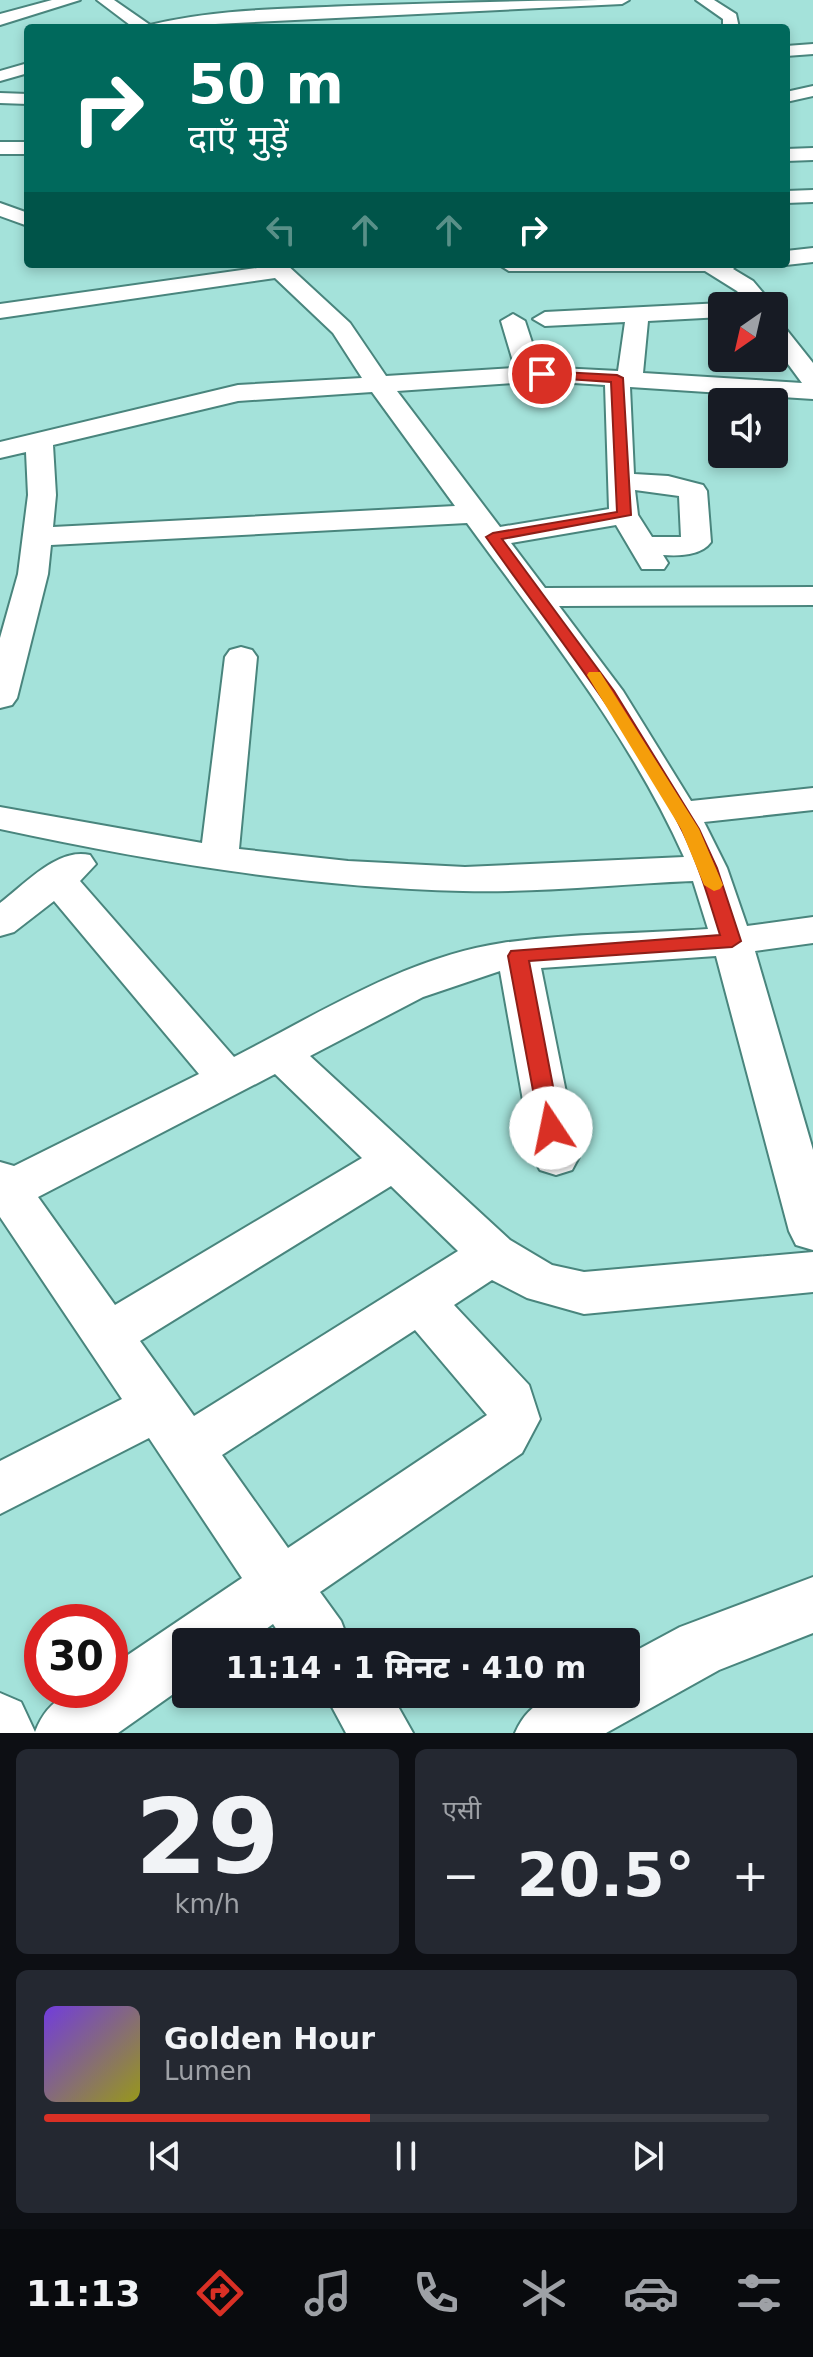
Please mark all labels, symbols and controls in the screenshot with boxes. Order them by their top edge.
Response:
text: 50 m [188,51,344,116]
icon: right [56,56,160,160]
text: दाएँ मुड़ें [188,118,289,159]
icon: left [259,208,303,252]
icon: ahead [343,208,387,252]
icon: ahead [427,208,471,252]
icon: right [511,208,555,252]
north arrow [708,292,788,372]
map controls [708,292,788,468]
pin [508,340,576,408]
icon: arrive [520,352,564,396]
button: sound [708,388,788,468]
position arrow [509,1086,593,1170]
speed limit sign: 30 [24,1604,128,1708]
text: 11:14 · 1 मिनट · 410 m [226,1650,586,1685]
text: 29 [135,1776,280,1898]
text: एसी [443,1795,481,1825]
text: 20.5° [517,1840,695,1910]
text: − [443,1850,479,1901]
text: + [732,1850,769,1901]
text: km/h [174,1889,240,1919]
text: Golden Hour [164,2021,375,2056]
text: Lumen [164,2056,252,2086]
icon: previous [143,2134,187,2178]
icon: pause [384,2134,428,2178]
icon: next [626,2134,670,2178]
icon: directions [192,2265,248,2321]
icon: music [300,2265,356,2321]
icon: phone [408,2265,464,2321]
icon: climate [516,2265,572,2321]
icon: car [623,2265,679,2321]
icon: filters [731,2265,787,2321]
text: 11:13 [26,2273,140,2314]

